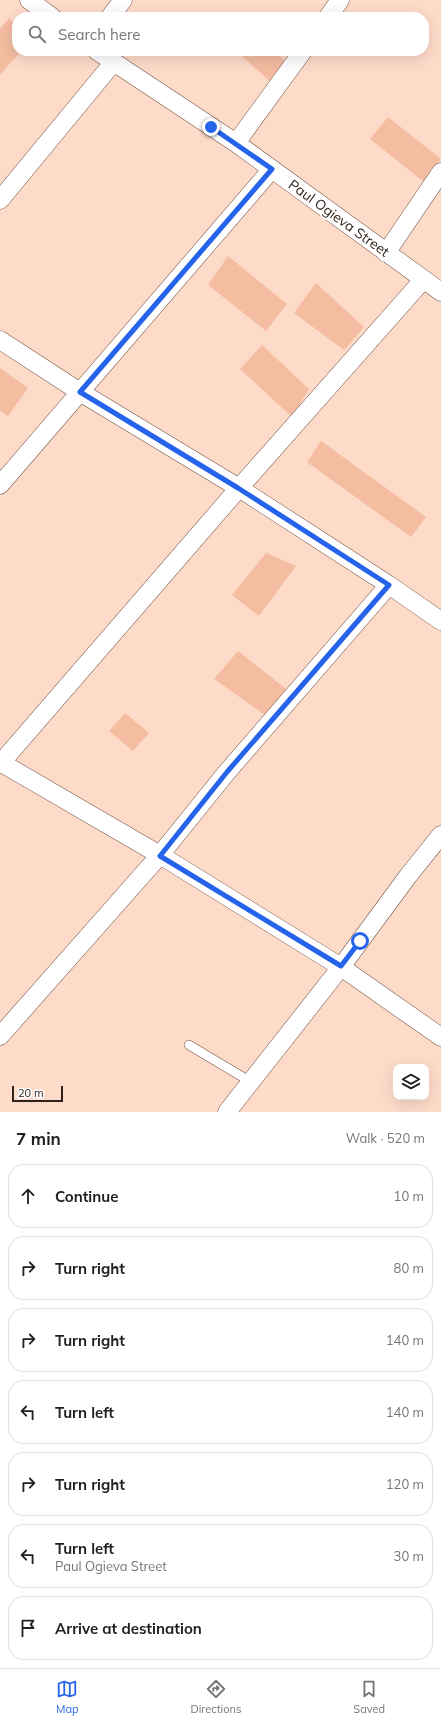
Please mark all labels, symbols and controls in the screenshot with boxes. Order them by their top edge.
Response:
search box [12,12,429,56]
icon: search [26,23,48,45]
text: Search here [58,25,140,44]
route end [202,118,220,136]
street label: Paul Ogieva Street [285,175,393,261]
route start [351,932,369,950]
map controls [393,1064,429,1100]
button: layers [393,1064,429,1100]
scale bar [12,1084,63,1103]
text: 20 m [18,1086,44,1100]
text: 7 min [16,1128,61,1149]
text: Walk · 520 m [346,1130,425,1146]
icon: ahead [17,1185,39,1207]
text: Continue [55,1187,118,1206]
text: 10 m [394,1188,424,1204]
icon: right [17,1257,39,1279]
text: Turn right [55,1259,125,1278]
text: 80 m [394,1260,424,1276]
icon: right [17,1329,39,1351]
text: Turn right [55,1331,125,1350]
text: 140 m [386,1332,424,1348]
icon: left [17,1401,39,1423]
text: Turn left [55,1403,114,1422]
text: 140 m [386,1404,424,1420]
icon: right [17,1473,39,1495]
text: Turn right [55,1475,125,1494]
text: 120 m [386,1476,424,1492]
text: Turn left [55,1539,114,1558]
icon: left [17,1545,39,1567]
text: 30 m [394,1548,424,1564]
text: Paul Ogieva Street [55,1558,167,1574]
icon: arrive [17,1617,39,1639]
text: Arrive at destination [55,1619,202,1638]
tab: Map [56,1678,79,1716]
tab: Directions [191,1678,241,1716]
tab: Saved [353,1678,385,1716]

